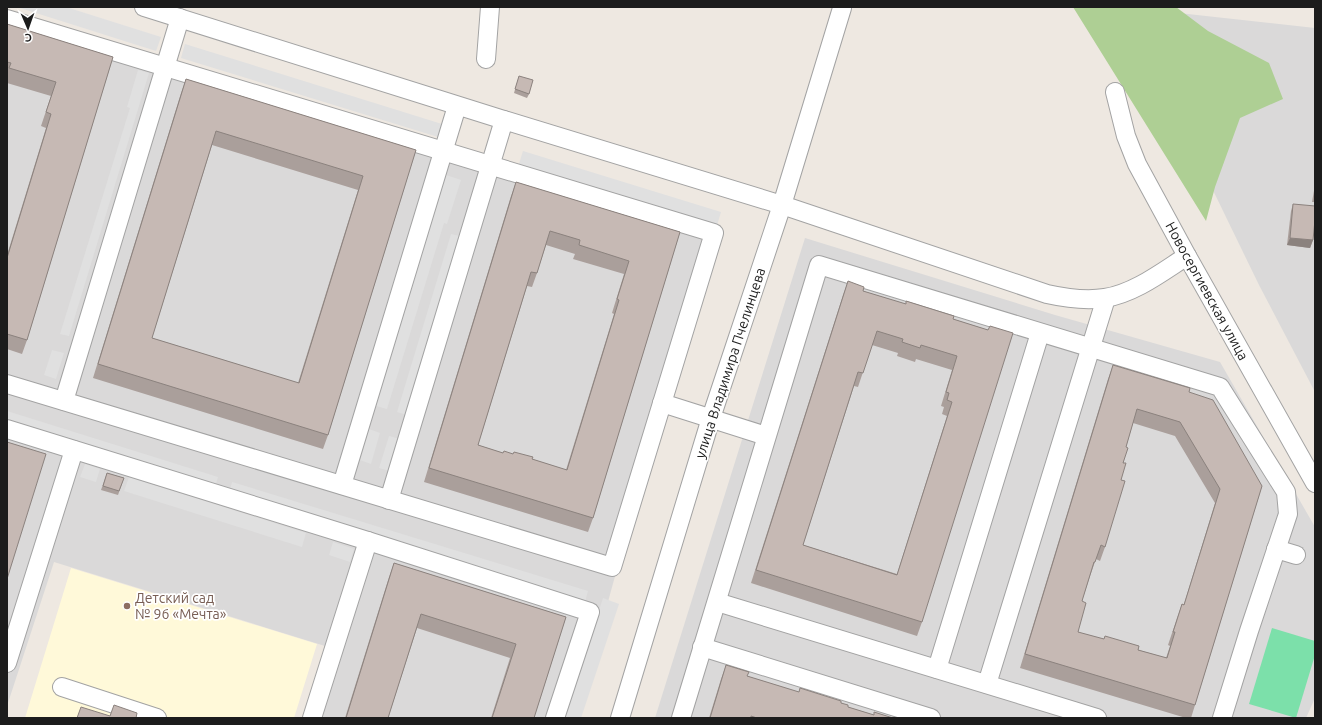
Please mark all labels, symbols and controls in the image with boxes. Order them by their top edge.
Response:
north arrow [8,8,48,48]
text: С [25,32,32,44]
street label: Новосергиевская улица [1162,219,1252,363]
street label: улица Владимира Пчелинцева [692,266,768,460]
place label: Детский сад № 96 «Мечта» [135,590,227,622]
marker: Детский сад № 96 «Мечта» [122,601,132,611]

